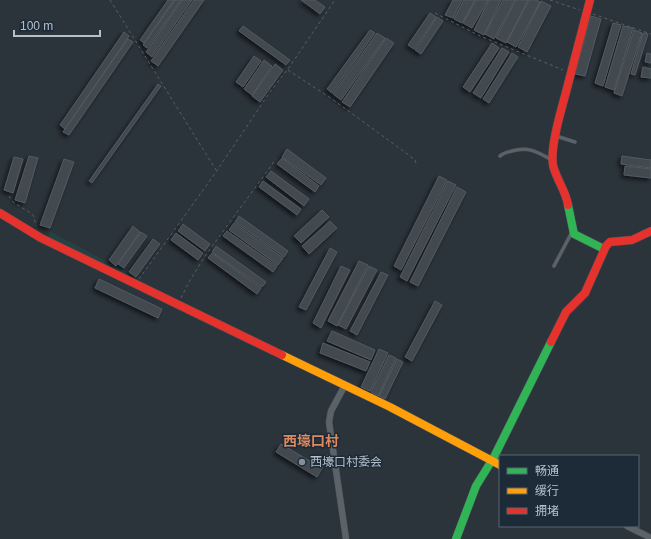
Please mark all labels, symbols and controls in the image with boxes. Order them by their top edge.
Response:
scale bar [14,12,100,38]
text: 100 m [20,19,53,33]
district label: 西壕口村 [283,433,339,449]
place label: 西壕口村委会 [310,455,382,469]
legend [499,455,639,527]
marker: 西壕口村委会 [297,457,307,467]
text: 畅通 [535,464,559,478]
text: 缓行 [535,484,559,498]
text: 拥堵 [535,504,559,518]

